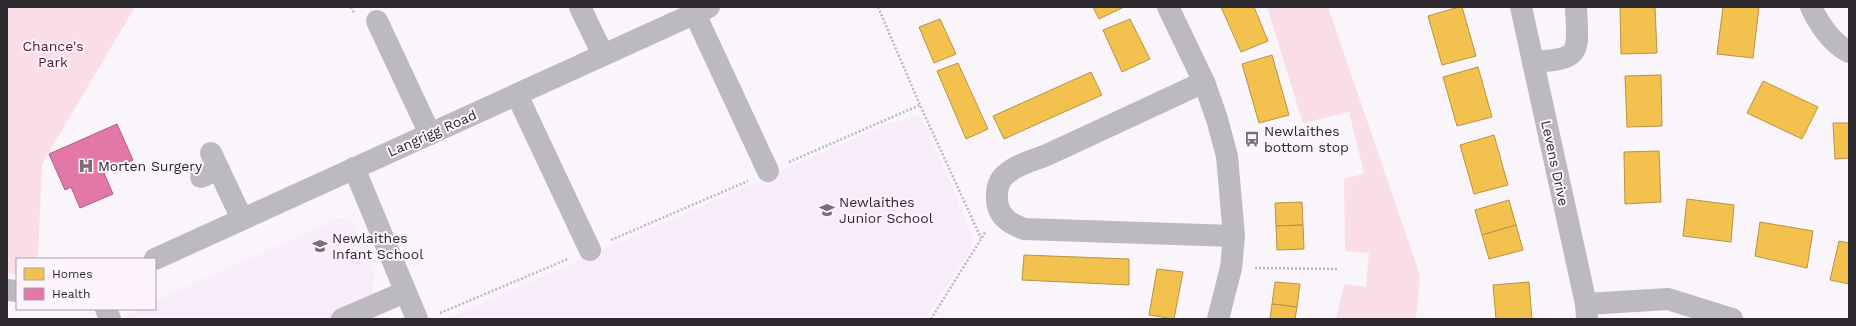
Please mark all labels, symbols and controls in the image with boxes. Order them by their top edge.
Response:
park label: Chance's Park [22,38,84,70]
street label: Langrigg Road [385,106,479,160]
street label: Levens Drive [1538,119,1572,207]
place label: Newlaithes bottom stop [1264,123,1349,155]
bus stop icon: Newlaithes bottom stop [1243,130,1261,148]
hospital icon: Morten Surgery [77,157,95,175]
place label: Morten Surgery [98,158,203,174]
place label: Newlaithes Junior School [839,194,934,226]
school or university icon: Newlaithes Junior School [818,201,836,219]
place label: Newlaithes Infant School [332,230,424,262]
school or university icon: Newlaithes Infant School [311,237,329,255]
legend [16,258,156,310]
text: Homes [52,267,93,281]
text: Health [52,287,90,301]

